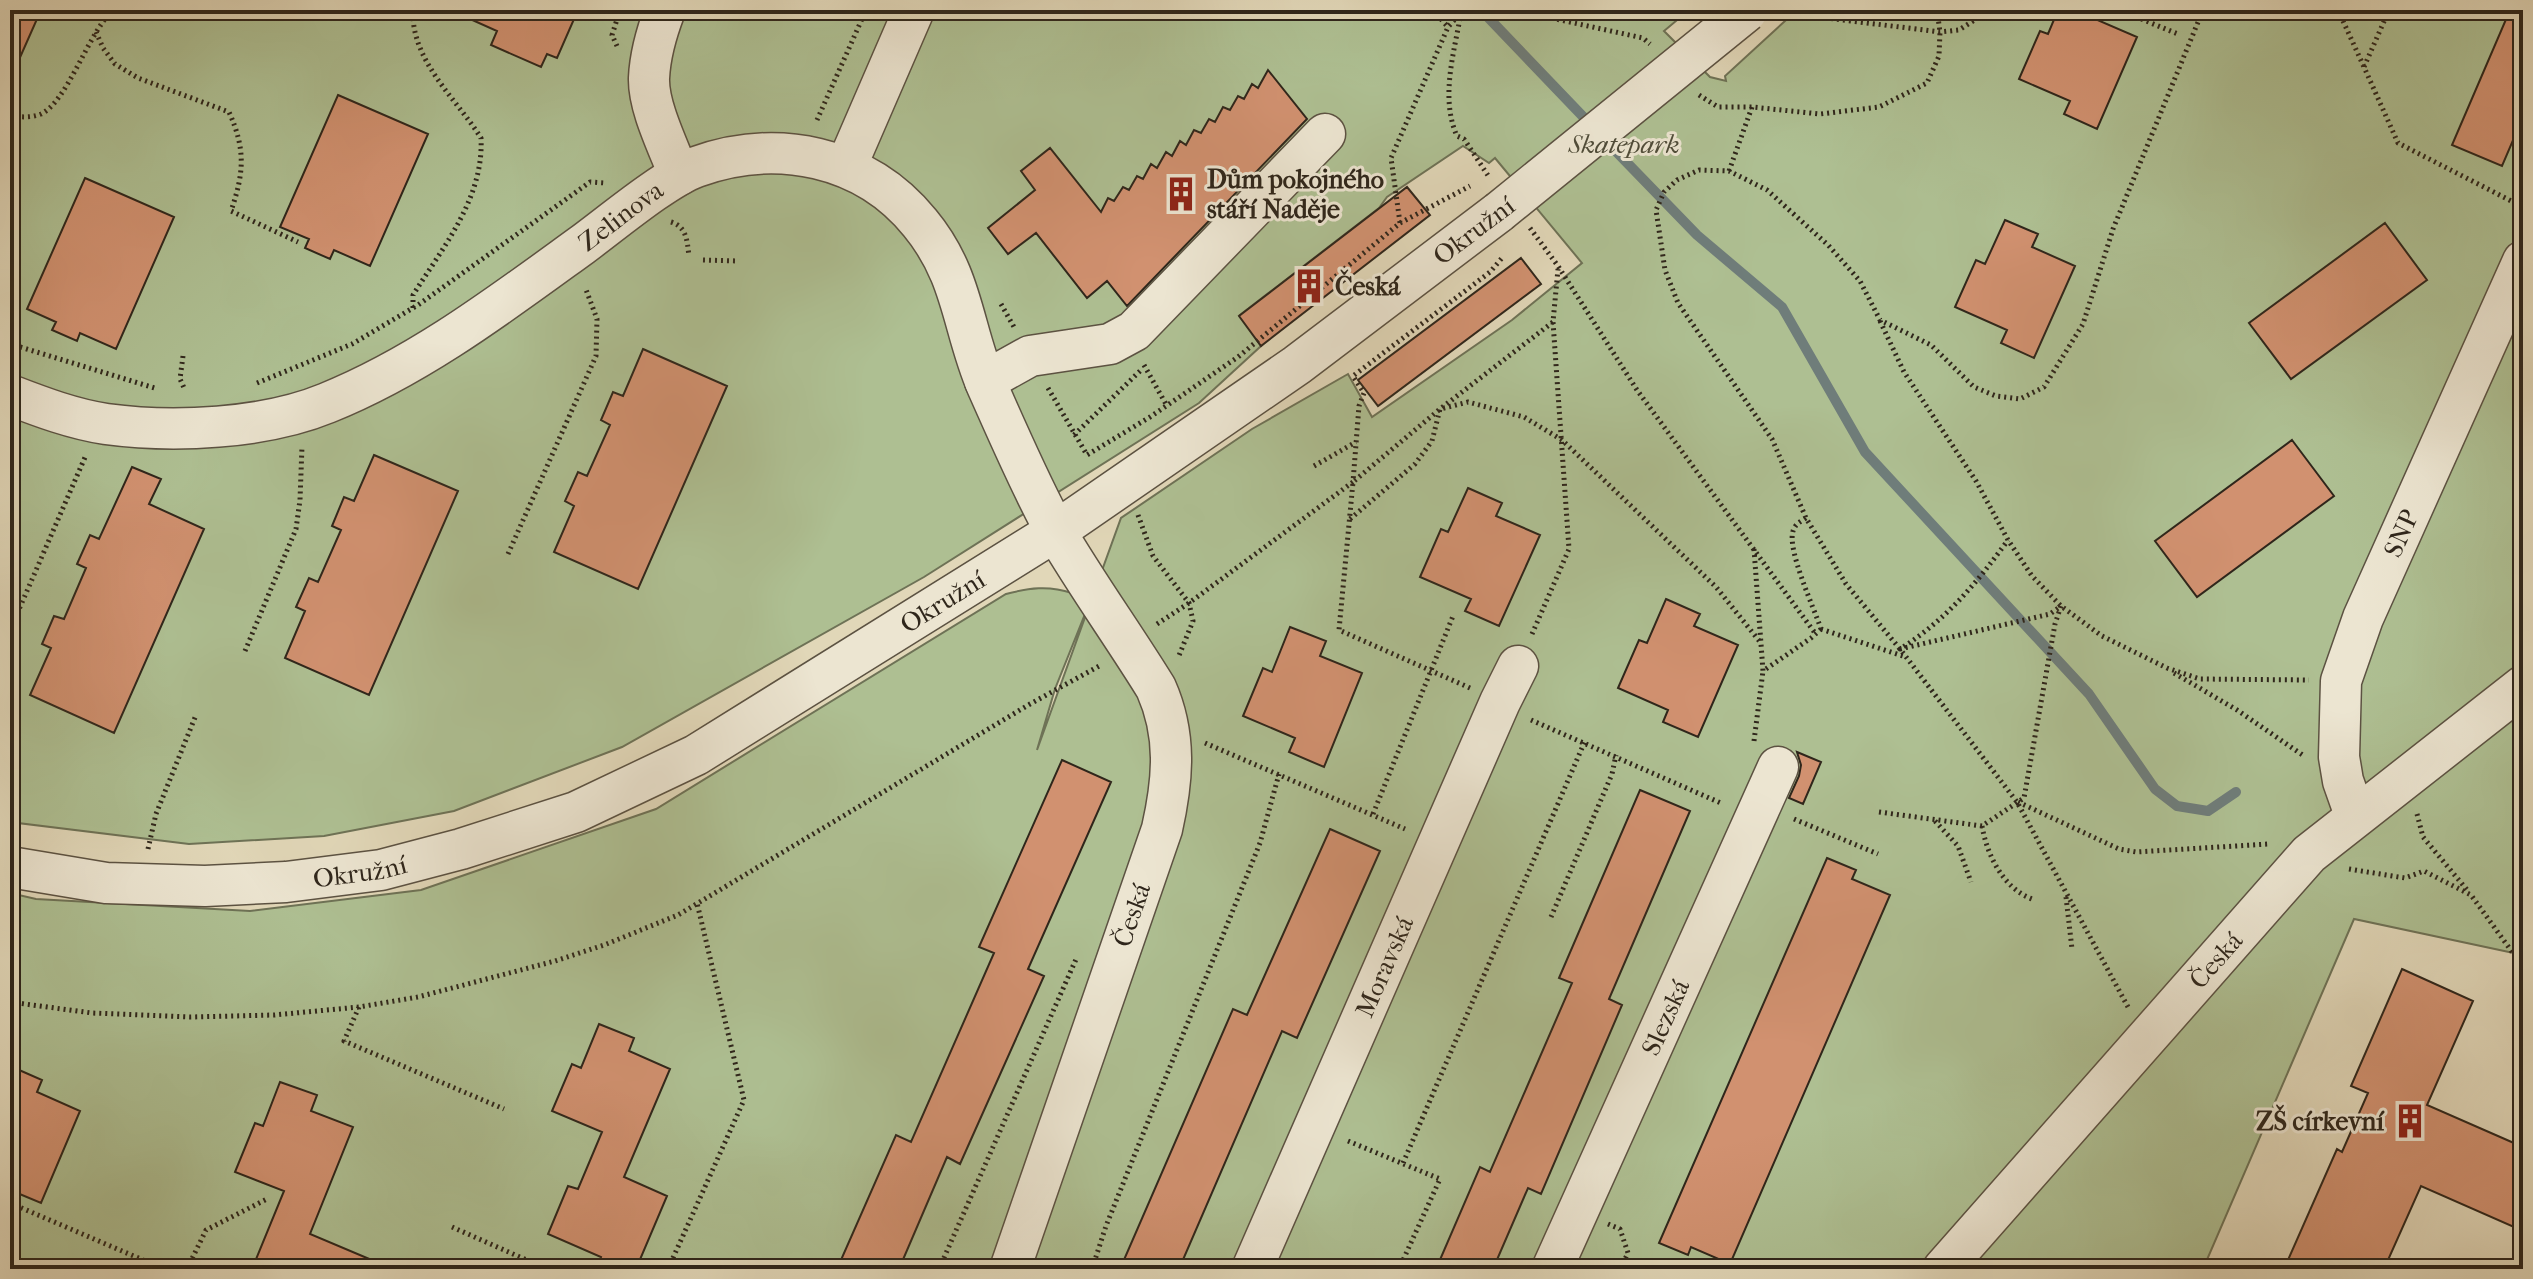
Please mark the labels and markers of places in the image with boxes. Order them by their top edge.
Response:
place label: Dům pokojného stáří Naděje [1207,164,1384,225]
building icon: Dům pokojného stáří Naděje [1162,175,1200,213]
building icon: Česká [1290,267,1328,305]
place label: Česká [1335,269,1401,302]
building icon: ZŠ církevní [2391,1102,2429,1140]
place label: ZŠ církevní [2256,1104,2385,1137]

